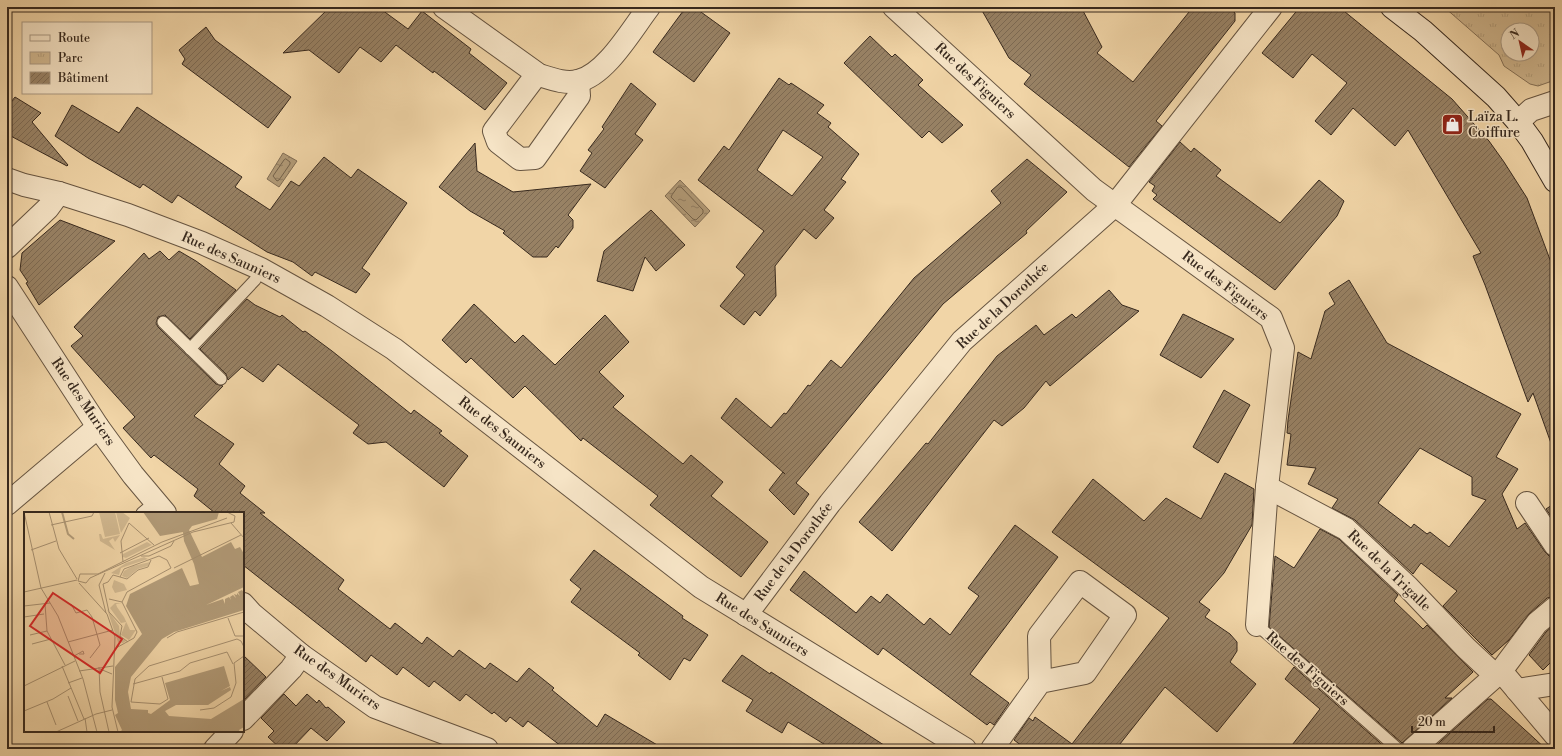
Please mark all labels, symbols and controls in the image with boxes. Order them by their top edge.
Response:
legend [22,22,152,94]
north arrow [1500,22,1540,62]
text: N [1507,26,1523,43]
text: Route [58,31,90,46]
street label: Rue des Figuiers [931,39,1019,123]
text: Parc [58,51,83,66]
text: Bâtiment [57,71,109,86]
place label: Laïza L. Coiffure [1468,108,1520,142]
shop icon: Laïza L. Coiffure [1440,112,1466,138]
street label: Rue des Sauniers [178,228,284,288]
street label: Rue des Figuiers [1178,247,1272,325]
street label: Rue de la Dorothée [953,259,1053,353]
street label: Rue des Muriers [47,355,119,449]
street label: Rue des Sauniers [454,393,550,473]
street label: Rue de la Dorothée [751,499,837,605]
inset map [24,512,244,732]
street label: Rue de la Trigalle [1343,526,1435,616]
street label: Rue des Sauniers [712,589,812,661]
street label: Rue des Figuiers [1262,628,1352,710]
street label: Rue des Muriers [290,641,384,715]
scale bar [1412,708,1494,734]
text: 20 m [1418,715,1446,730]

